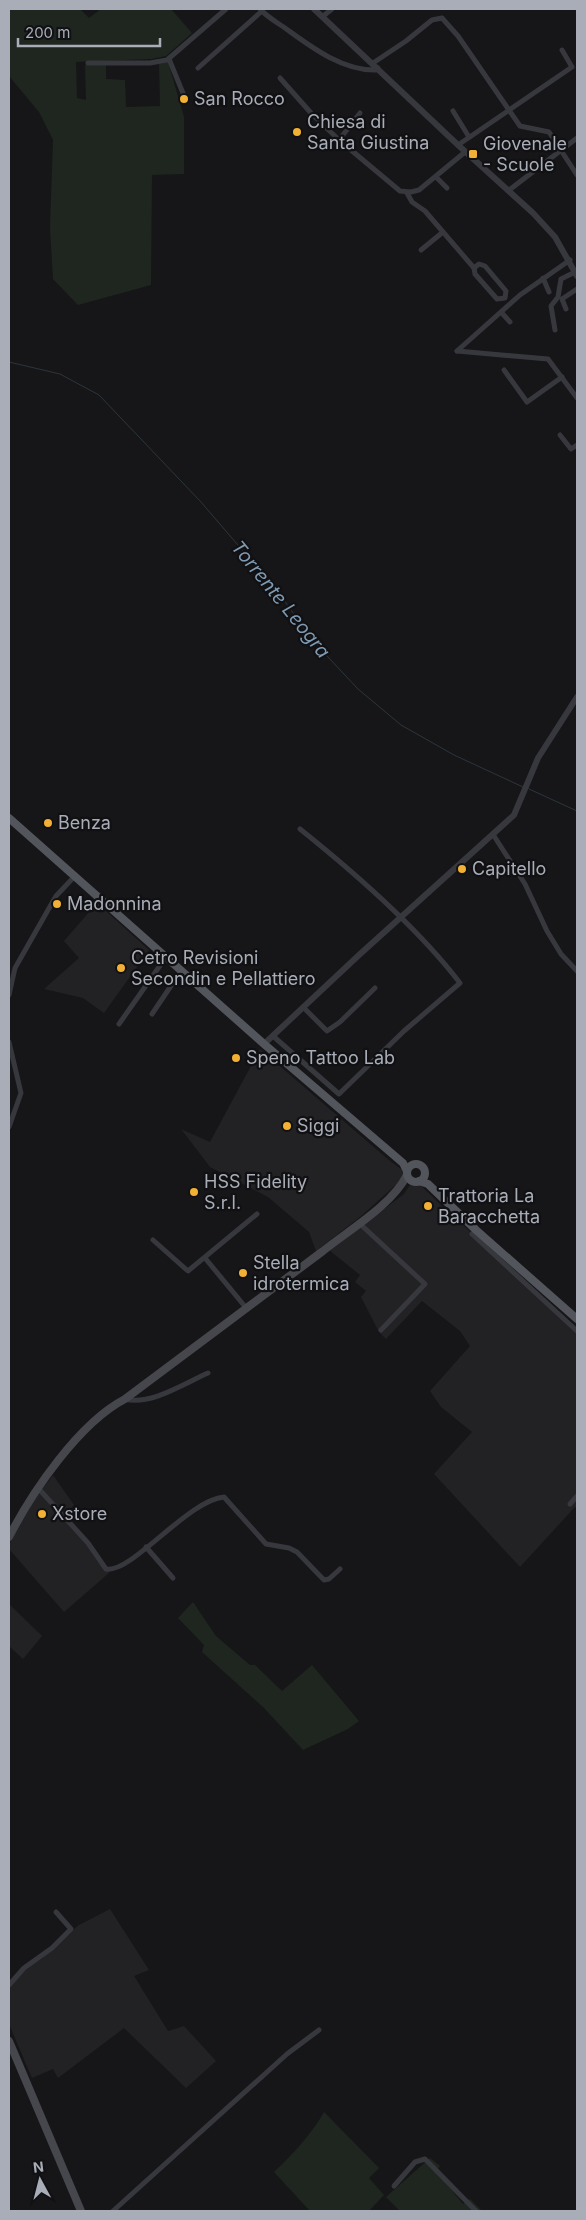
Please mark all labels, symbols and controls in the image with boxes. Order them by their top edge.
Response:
scale bar [18,15,160,47]
text: 200 m [25,23,70,42]
place label: San Rocco [194,88,285,109]
marker: San Rocco [178,93,190,105]
place label: Chiesa di Santa Giustina [307,111,429,153]
marker: Chiesa di Santa Giustina [291,126,303,138]
place label: Giovenale - Scuole [483,133,567,175]
marker: Giovenale - Scuole [467,148,479,160]
water label: Torrente Leogra [226,536,335,663]
place label: Benza [58,812,111,833]
marker: Benza [42,817,54,829]
place label: Capitello [472,858,546,879]
marker: Capitello [456,863,468,875]
place label: Madonnina [67,893,162,914]
marker: Madonnina [51,898,63,910]
place label: Cetro Revisioni Secondin e Pellattiero [131,947,316,989]
marker: Cetro Revisioni Secondin e Pellattiero [115,962,127,974]
place label: Speno Tattoo Lab [246,1047,395,1068]
marker: Speno Tattoo Lab [230,1052,242,1064]
place label: Siggi [297,1115,339,1136]
marker: Siggi [281,1120,293,1132]
place label: HSS Fidelity S.r.l. [204,1171,307,1213]
place label: Trattoria La Baracchetta [438,1185,540,1227]
marker: HSS Fidelity S.r.l. [188,1186,200,1198]
marker: Trattoria La Baracchetta [422,1200,434,1212]
place label: Stella idrotermica [253,1252,350,1294]
marker: Stella idrotermica [237,1267,249,1279]
place label: Xstore [52,1503,107,1524]
marker: Xstore [36,1508,48,1520]
north arrow [15,2155,65,2205]
text: N [32,2158,45,2176]

